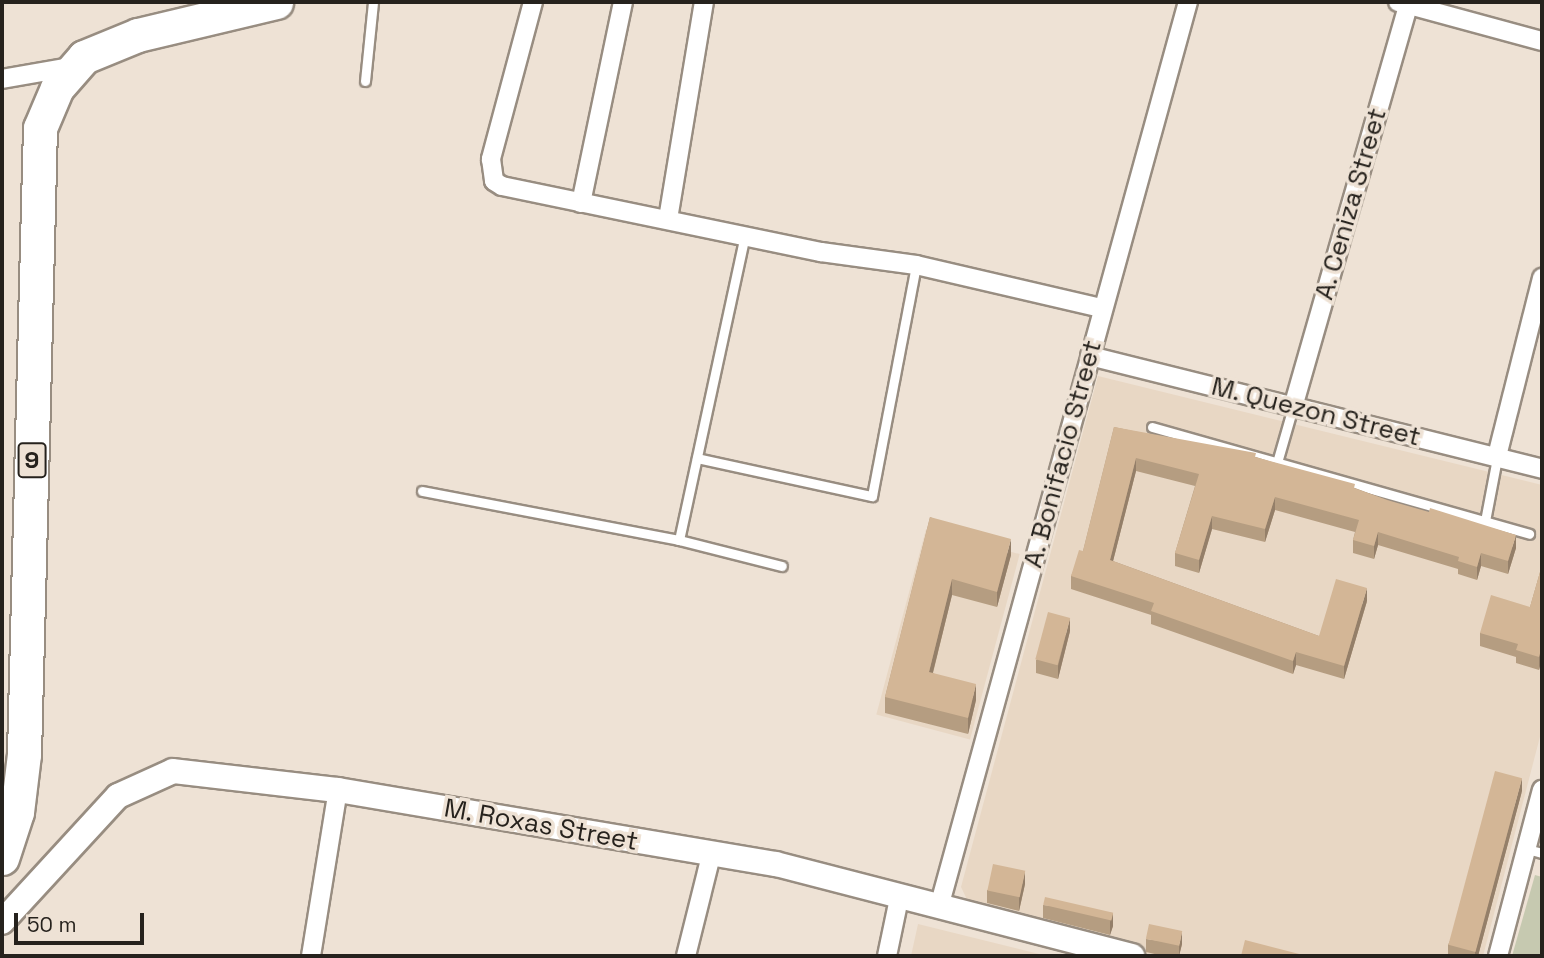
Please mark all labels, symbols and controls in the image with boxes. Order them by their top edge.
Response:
street label: A. Ceniza Street [1309,104,1393,304]
street label: A. Bonifacio Street [1017,336,1109,572]
street label: M. Quezon Street [1208,371,1424,453]
road number: 9 [16,439,48,480]
street label: M. Roxas Street [441,793,641,857]
scale bar [18,898,147,942]
text: 50 m [27,911,77,938]

